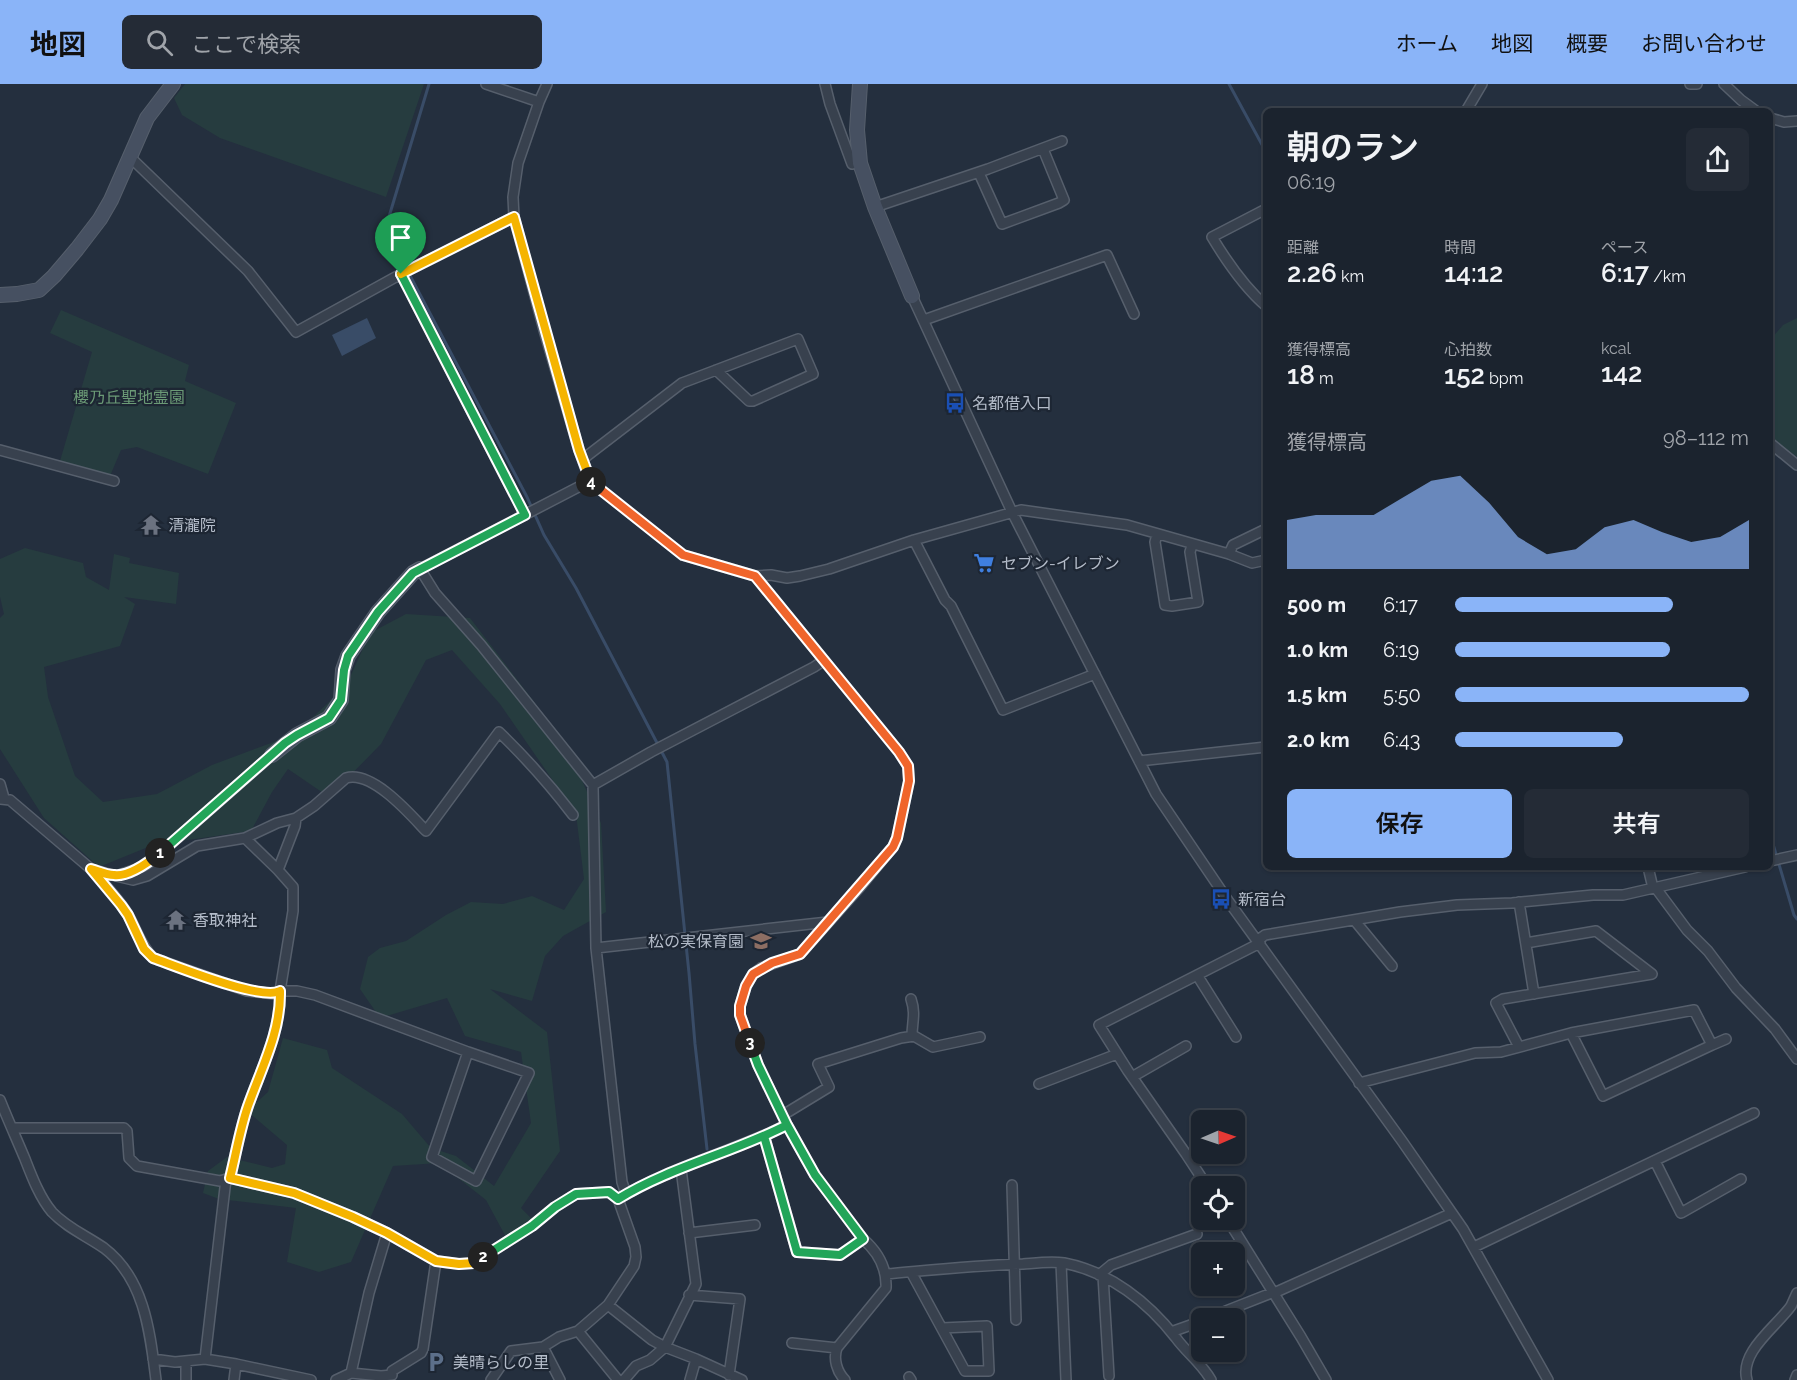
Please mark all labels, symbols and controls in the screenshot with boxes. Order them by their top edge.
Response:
search box [122,15,542,69]
icon: search [143,26,176,59]
text: 地図 [30,28,86,61]
text: ここで検索 [191,31,301,57]
text: ホーム [1396,31,1458,56]
text: 地図 [1491,31,1533,56]
text: 概要 [1566,31,1608,56]
text: お問い合わせ [1641,31,1767,56]
text: 朝のラン [1287,128,1419,167]
button: share [1686,128,1749,191]
text: 06:19 [1287,170,1335,194]
pin [375,212,426,274]
icon: arrive [384,221,417,254]
text: 距離 [1287,238,1319,257]
text: 時間 [1444,238,1476,257]
text: ペース [1601,238,1648,257]
text: 2.26 [1287,258,1337,288]
text: 14:12 [1444,258,1503,288]
text: 6:17 [1601,258,1649,288]
text: km [1337,267,1364,286]
text: /km [1649,267,1686,286]
text: kcal [1601,339,1631,358]
text: 獲得標高 [1287,340,1351,359]
text: 心拍数 [1444,340,1492,359]
text: 142 [1601,358,1642,388]
text: 18 [1287,360,1315,390]
text: 152 [1444,360,1485,390]
text: m [1315,369,1334,388]
text: bpm [1485,369,1523,388]
park label: 櫻乃丘聖地霊園 [73,388,185,407]
bus stop icon: 名都借入口 [943,391,967,415]
place label: 名都借入口 [972,394,1052,413]
text: 98–112 m [1663,426,1749,450]
text: 獲得標高 [1287,430,1367,454]
pin: 4 [576,467,606,497]
text: 4 [586,472,596,491]
temple icon: 清瀧院 [139,513,163,537]
place label: 清瀧院 [168,516,216,535]
supermarket icon: セブン-イレブン [972,551,996,575]
place label: セブン-イレブン [1001,554,1120,573]
text: 500 m [1287,593,1346,617]
text: 6:17 [1383,593,1418,617]
text: 1.0 km [1287,638,1348,662]
text: 6:19 [1383,638,1419,662]
text: 1.5 km [1287,683,1347,707]
text: 5:50 [1383,683,1421,707]
text: 2.0 km [1287,728,1350,752]
text: 6:43 [1383,728,1420,752]
button: 保存 [1287,789,1512,858]
button: 共有 [1524,789,1749,858]
pin: 1 [145,838,175,868]
text: 1 [156,843,164,862]
bus stop icon: 新宿台 [1209,887,1233,911]
place label: 新宿台 [1238,890,1286,909]
temple icon: 香取神社 [164,908,188,932]
place label: 香取神社 [193,911,257,930]
school or university icon: 松の実保育園 [749,929,773,953]
place label: 松の実保育園 [648,932,744,951]
pin: 3 [735,1028,765,1058]
text: 3 [746,1033,754,1052]
north arrow [1191,1110,1245,1164]
map controls [1191,1110,1245,1362]
button: locate [1191,1176,1245,1230]
pin: 2 [468,1242,498,1272]
button: + [1191,1242,1245,1296]
text: 2 [478,1247,488,1266]
button: − [1191,1308,1245,1362]
parking icon: 美晴らしの里 [424,1350,448,1374]
place label: 美晴らしの里 [453,1353,549,1372]

